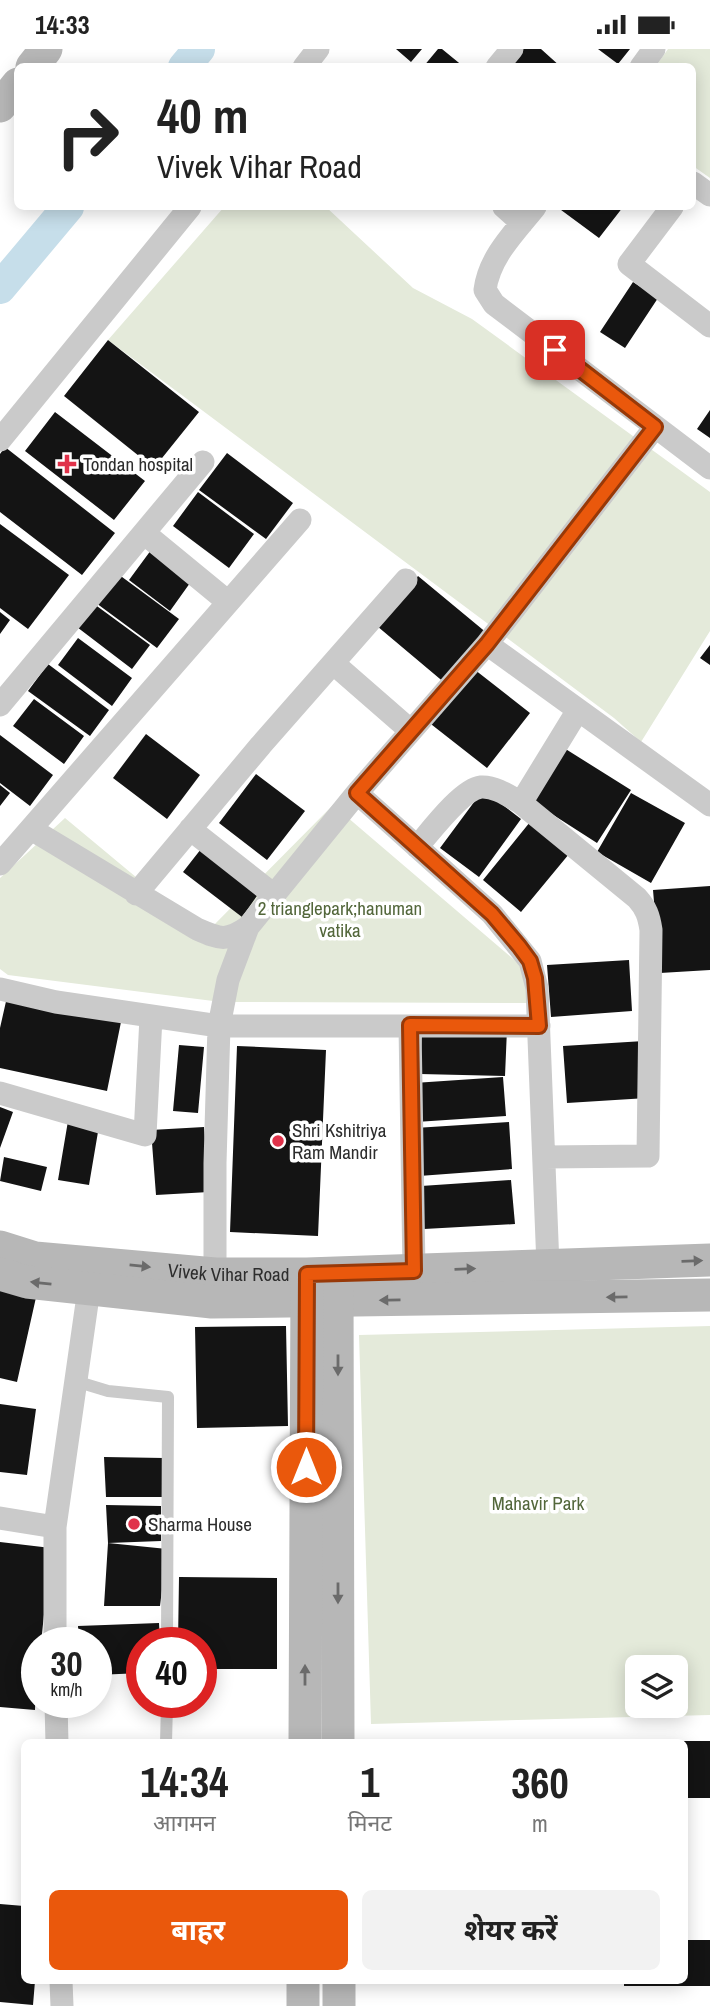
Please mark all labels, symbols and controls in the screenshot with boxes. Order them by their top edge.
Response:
text: 14:33 [35,7,90,42]
text: 40 m [157,82,249,148]
icon: right [42,91,133,182]
text: Vivek Vihar Road [157,145,362,188]
pin [525,320,585,380]
icon: arrive [536,331,574,369]
place label: Tondan hospital [83,451,193,477]
marker: Tondan hospital [57,454,77,474]
park label: 2 trianglepark;hanuman vatika [258,895,422,943]
place label: Shri Kshitriya Ram Mandir [292,1117,387,1165]
marker: Shri Kshitriya Ram Mandir [270,1133,286,1149]
one-way arrow [681,1255,703,1267]
street label: Vivek Vihar Road [167,1257,289,1287]
one-way arrow [129,1261,151,1272]
one-way arrow [454,1263,476,1274]
one-way arrow [30,1277,52,1288]
one-way arrow [606,1291,628,1303]
one-way arrow [379,1295,401,1306]
one-way arrow [332,1355,344,1377]
position arrow [269,1430,343,1504]
park label: Mahavir Park [492,1490,585,1516]
place label: Sharma House [148,1511,252,1537]
marker: Sharma House [126,1516,142,1532]
one-way arrow [332,1582,344,1604]
speed limit sign: 40 [126,1627,217,1718]
text: 30 [51,1640,82,1687]
map controls [625,1655,688,1718]
button: layers [625,1655,688,1718]
one-way arrow [299,1664,311,1686]
text: km/h [51,1677,83,1702]
text: 14:34 [140,1754,228,1810]
text: 1 [360,1754,379,1810]
text: 360 [511,1755,569,1811]
text: आगमन [153,1807,216,1838]
text: मिनट [348,1807,392,1838]
text: m [532,1808,548,1839]
button: बाहर [49,1890,348,1970]
button: शेयर करें [362,1890,660,1970]

